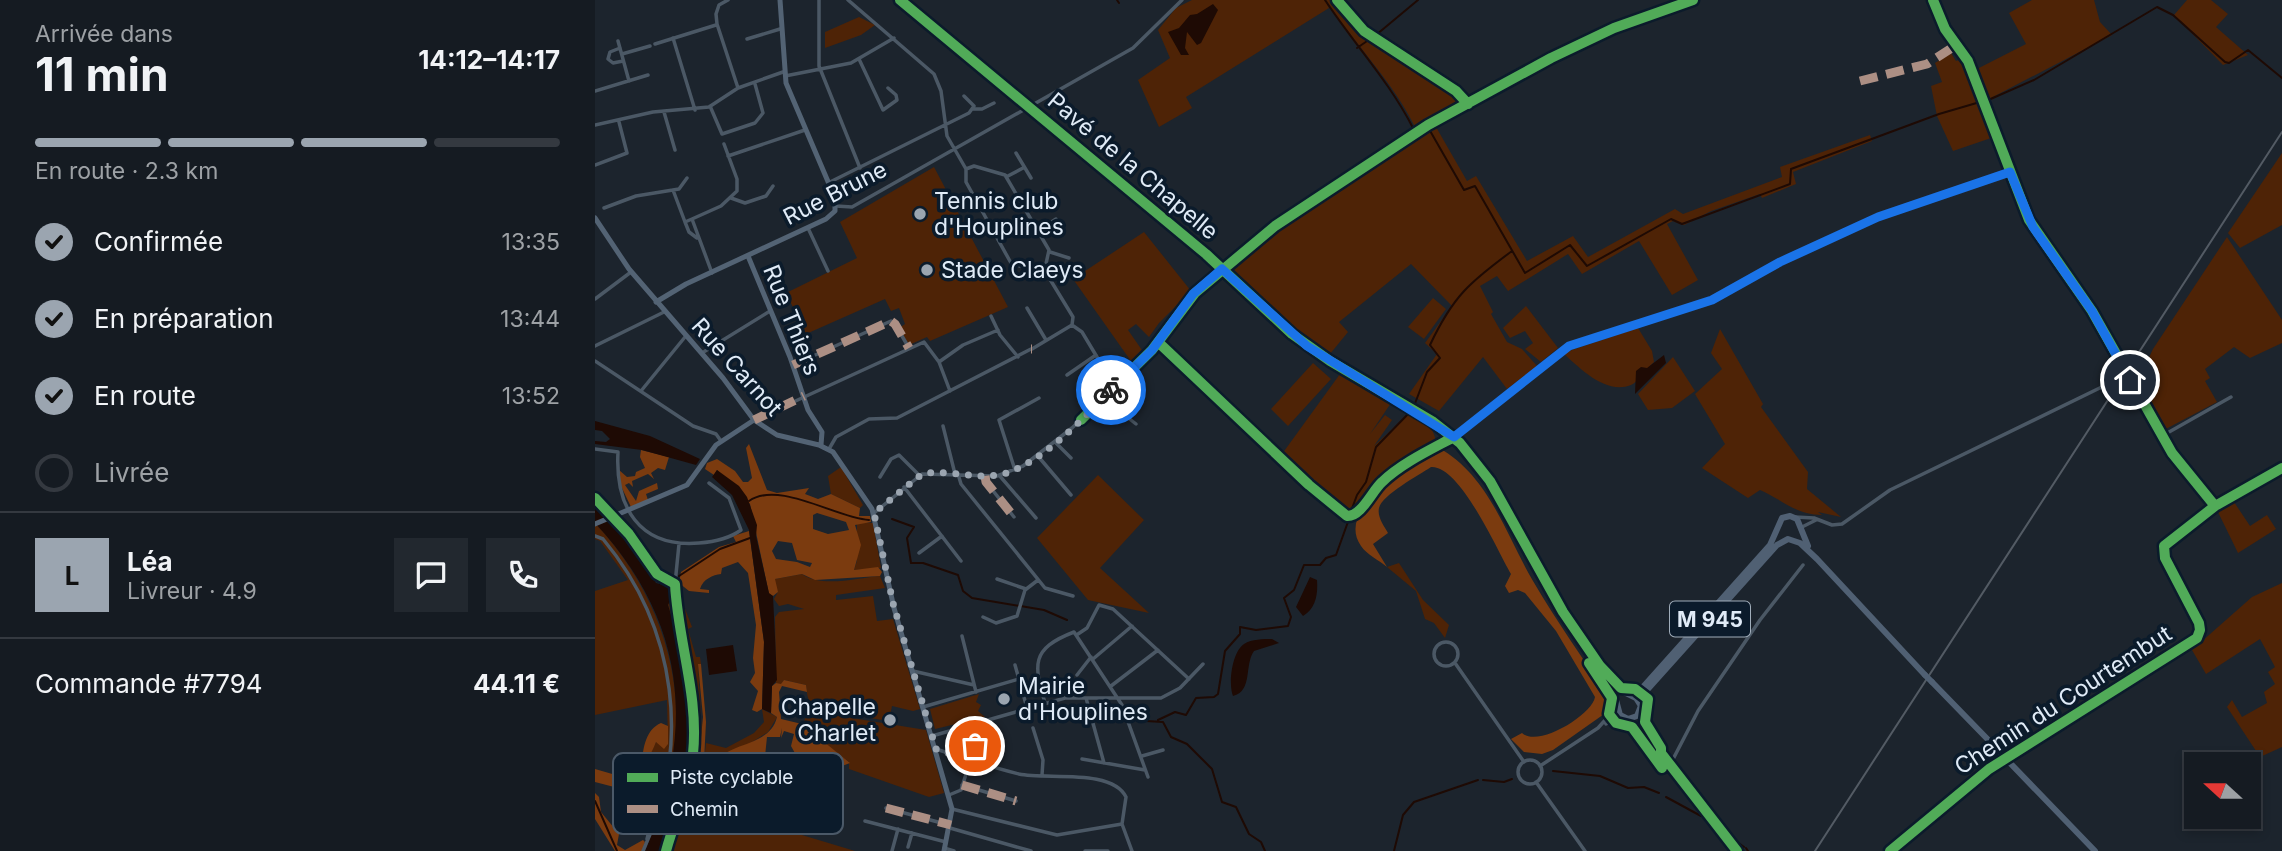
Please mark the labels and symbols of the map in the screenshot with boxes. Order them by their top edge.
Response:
street label: Pavé de la Chapelle [1042,87,1224,245]
street label: Rue Brune [778,155,892,231]
place label: Tennis club d'Houplines [934,187,1064,241]
marker: Tennis club d'Houplines [912,206,928,222]
place label: Stade Claeys [941,256,1084,284]
street label: Rue Thiers [757,261,827,379]
marker: Stade Claeys [919,262,935,278]
street label: Rue Carnot [686,312,789,422]
pin [2100,350,2160,410]
courier [1076,355,1146,425]
road number: M 945 [1670,602,1750,636]
street label: Chemin du Courtembut [1949,619,2177,781]
place label: Mairie d'Houplines [1018,672,1148,726]
marker: Mairie d'Houplines [996,691,1012,707]
place label: Chapelle Charlet [781,693,876,747]
marker: Chapelle Charlet [882,712,898,728]
pin [945,716,1005,776]
north arrow [2184,752,2261,830]
legend [613,753,843,834]
text: Piste cyclable [670,766,793,789]
text: Chemin [670,798,739,821]

